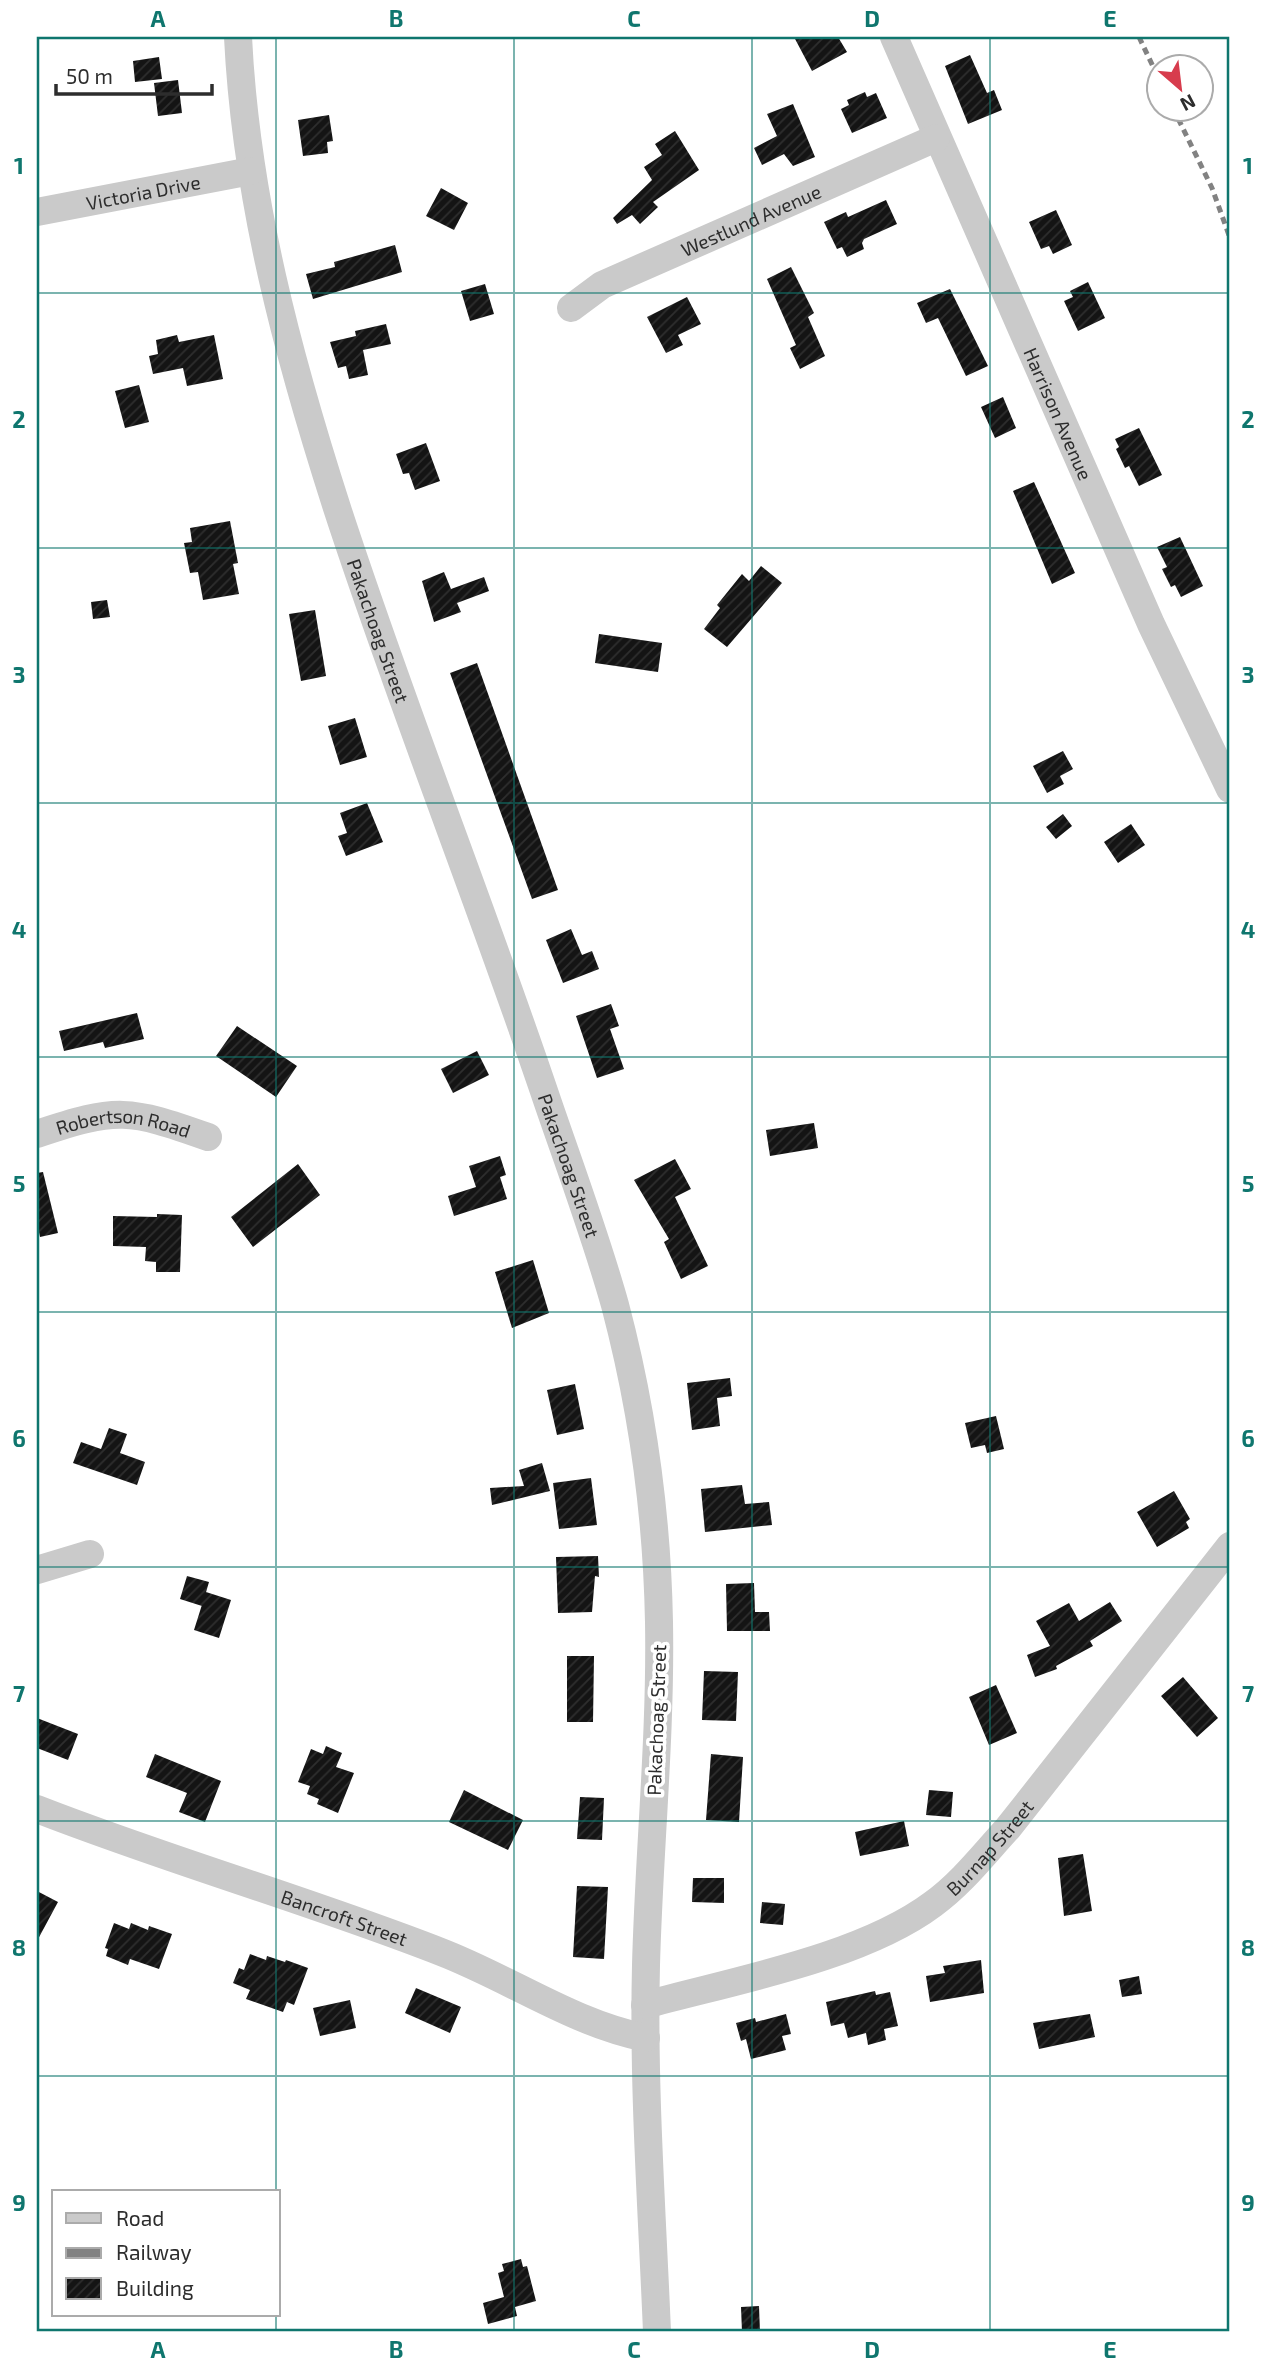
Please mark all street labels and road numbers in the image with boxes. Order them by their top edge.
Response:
street label: Victoria Drive [84,169,202,214]
street label: Westlund Avenue [677,179,824,260]
street label: Harrison Avenue [1020,344,1098,483]
street label: Pakachoag Street [343,555,415,705]
street label: Pakachoag Street [534,1090,605,1240]
street label: Robertson Road [53,1103,194,1142]
street label: Pakachoag Street [642,1644,670,1796]
street label: Burnap Street [941,1795,1037,1900]
street label: Bancroft Street [278,1884,411,1950]

